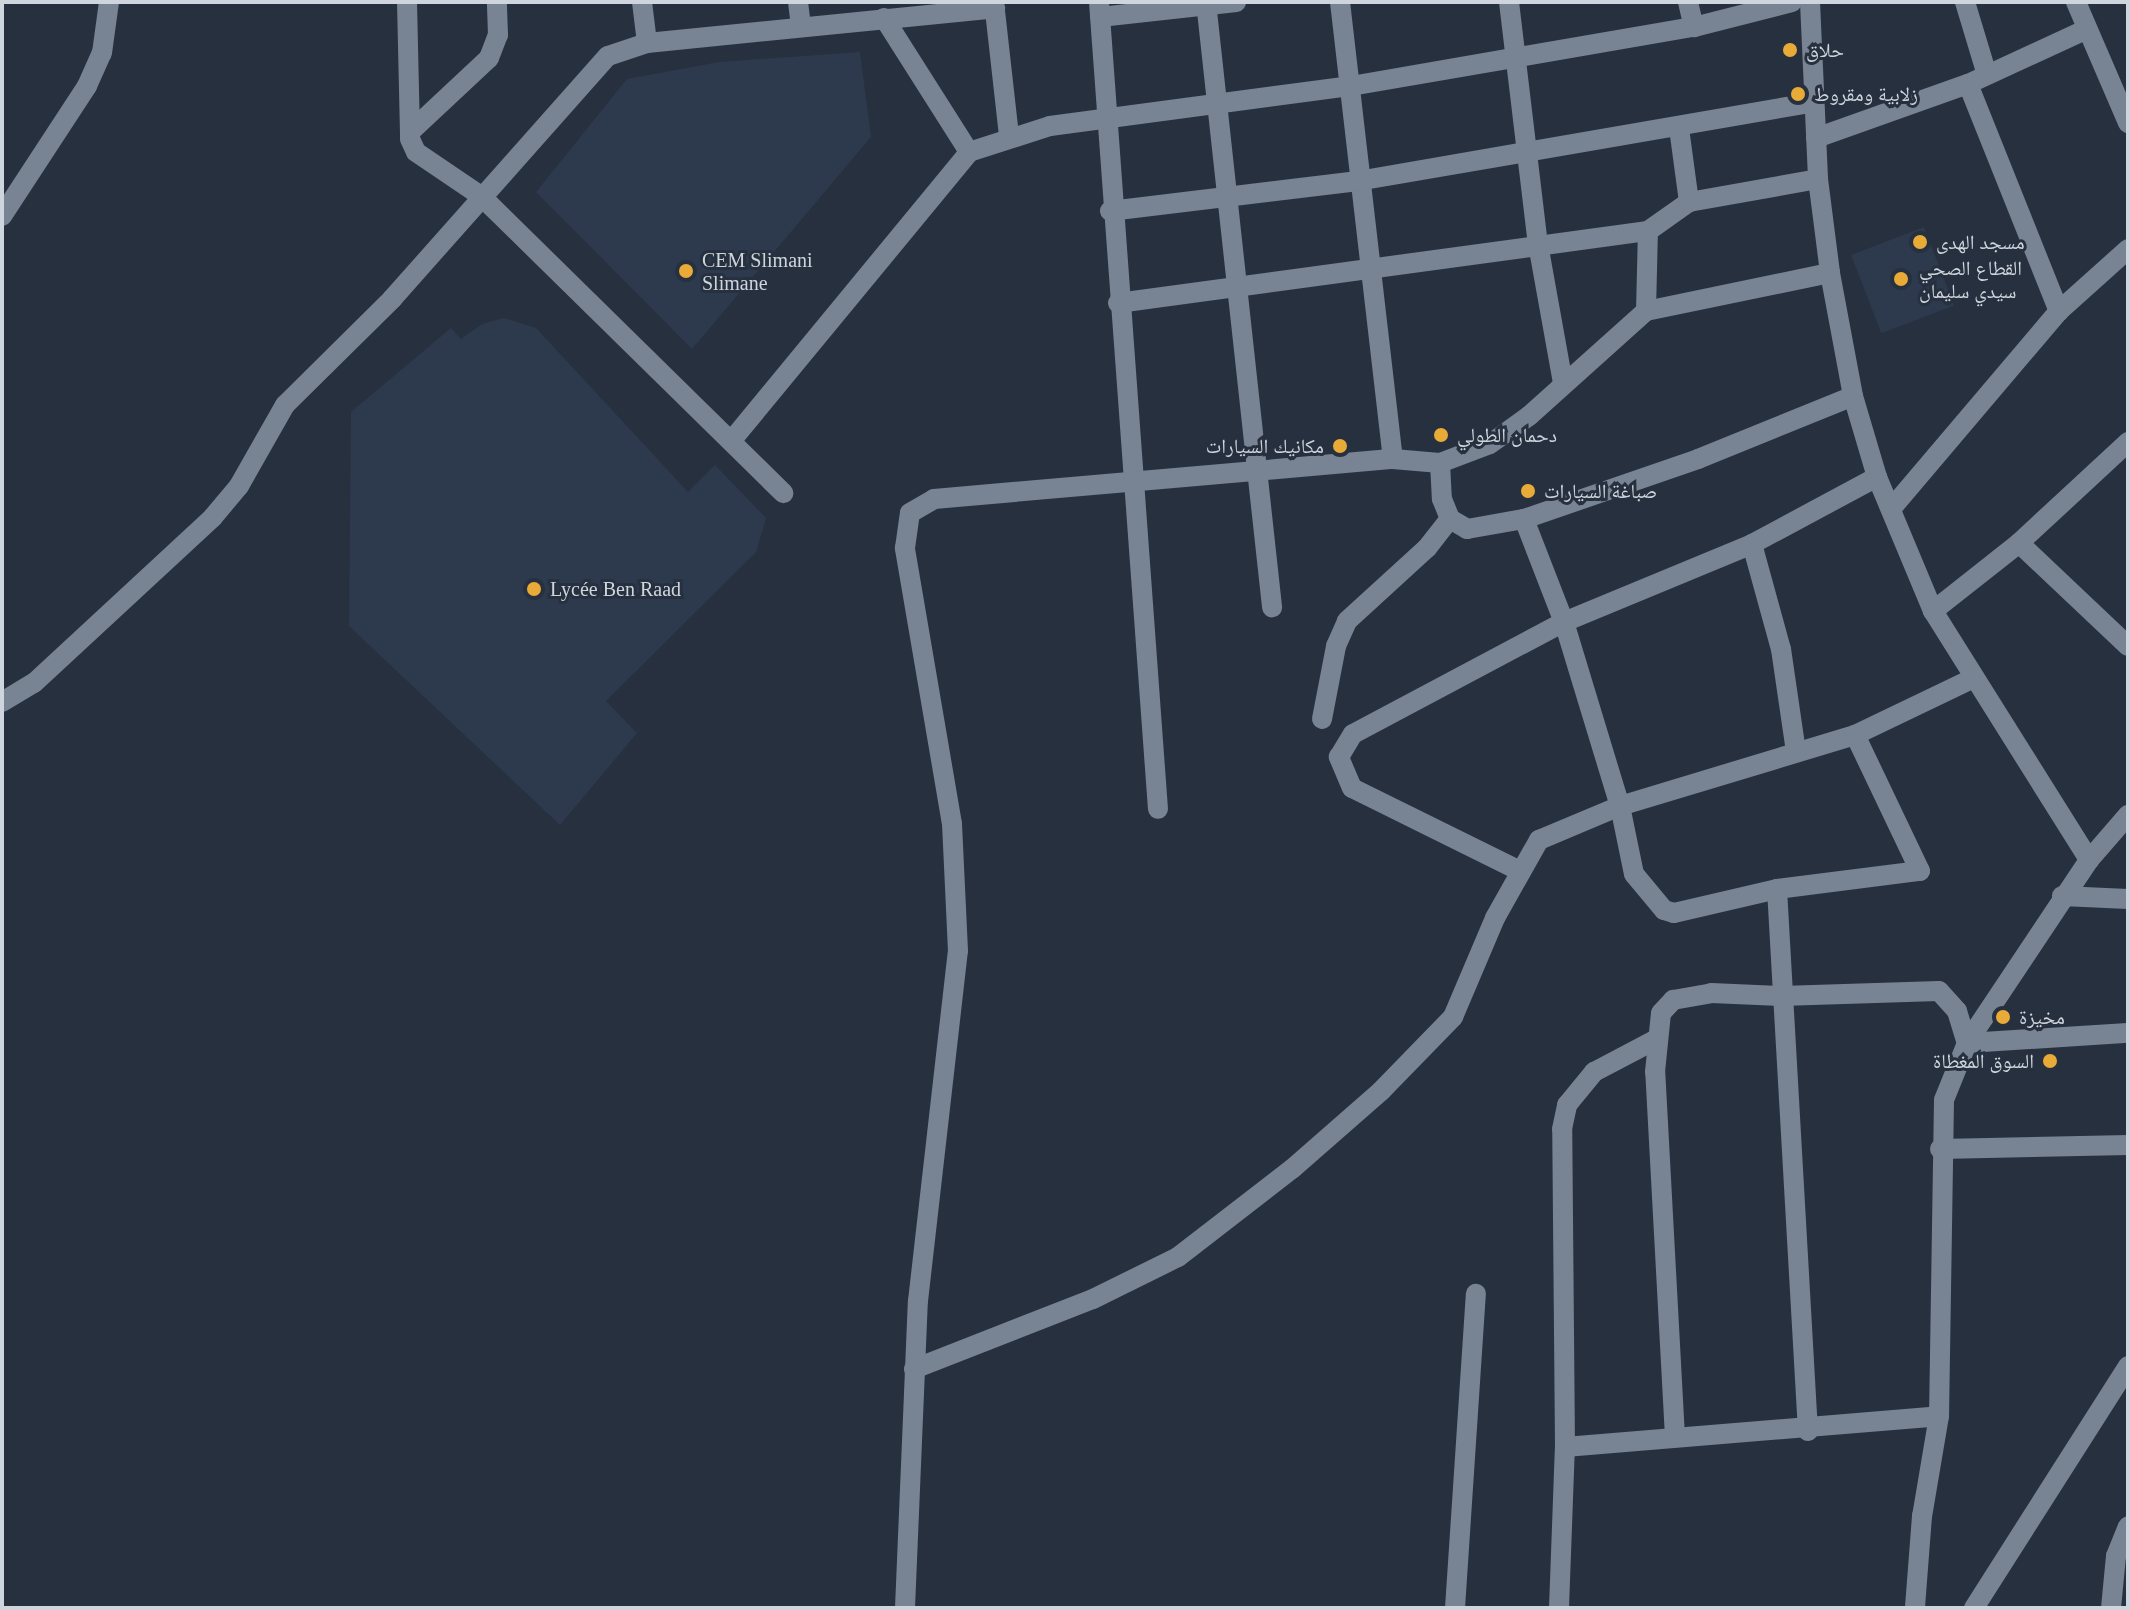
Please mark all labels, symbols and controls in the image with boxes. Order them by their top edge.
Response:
place label: حلاق [1806,38,1844,62]
marker: حلاق [1781,41,1799,59]
place label: زلابية ومقروط [1814,82,1918,106]
marker: زلابية ومقروط [1789,85,1807,103]
place label: مسجد الهدى [1936,230,2025,254]
marker: مسجد الهدى [1911,233,1929,251]
place label: CEM Slimani Slimane [702,248,813,295]
place label: القطاع الصحي سيدي سليمان [1919,256,2022,303]
marker: CEM Slimani Slimane [677,262,695,280]
marker: القطاع الصحي سيدي سليمان [1890,268,1912,290]
place label: دحمان الطولي [1457,423,1557,447]
marker: دحمان الطولي [1432,426,1450,444]
place label: مكانيك السيارات [1206,434,1324,458]
marker: مكانيك السيارات [1331,437,1349,455]
place label: صباغة السيارات [1544,479,1657,503]
marker: صباغة السيارات [1519,482,1537,500]
place label: Lycée Ben Raad [550,577,681,601]
marker: Lycée Ben Raad [525,580,543,598]
place label: مخيزة [2019,1005,2065,1029]
marker: مخيزة [1994,1008,2012,1026]
place label: السوق المغطاة [1933,1049,2034,1073]
marker: السوق المغطاة [2041,1052,2059,1070]

